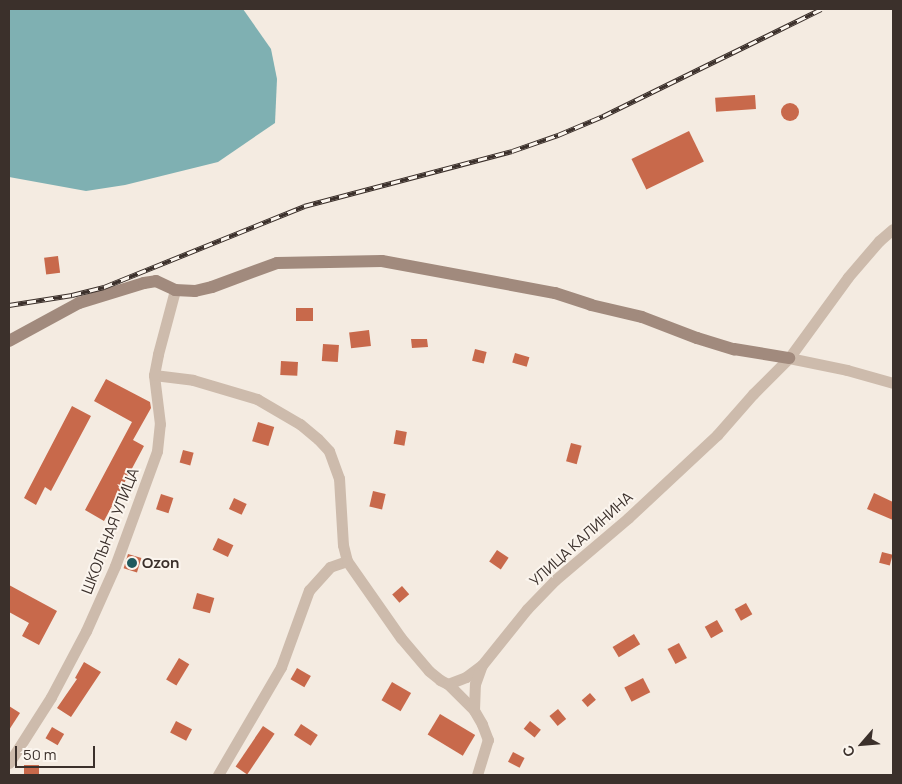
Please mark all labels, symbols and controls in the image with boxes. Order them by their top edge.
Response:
street label: ШКОЛЬНАЯ УЛИЦА [78,465,142,597]
street label: УЛИЦА КАЛИНИНА [526,488,636,590]
place label: Ozon [142,554,179,572]
marker: Ozon [126,557,138,569]
north arrow [837,719,887,769]
scale bar [18,736,98,768]
text: С [837,742,859,760]
text: 50 m [23,744,57,765]

